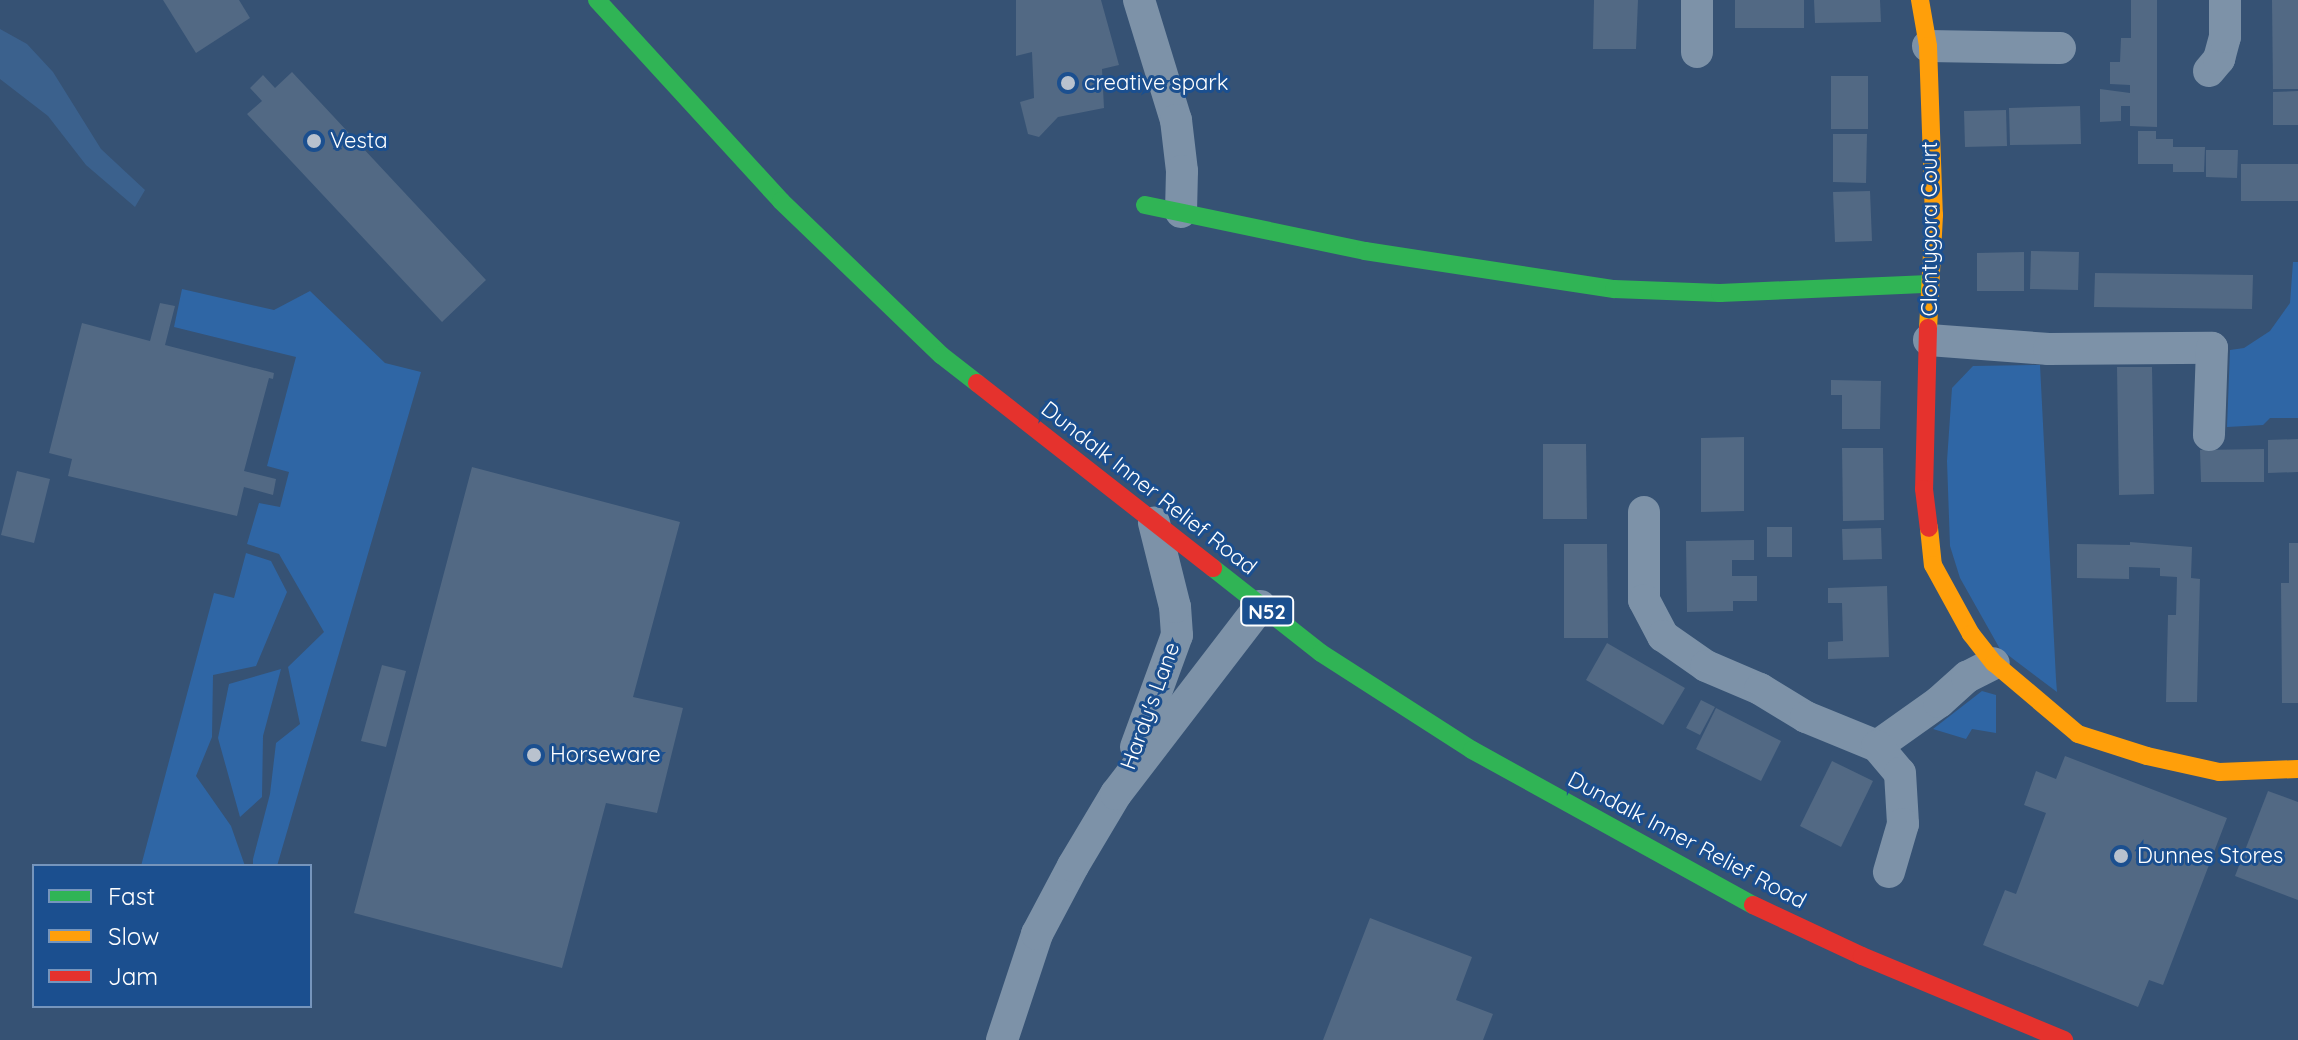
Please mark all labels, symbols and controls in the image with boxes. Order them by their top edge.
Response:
place label: creative spark [1084,70,1229,96]
marker: creative spark [1059,74,1077,92]
place label: Vesta [330,128,388,154]
marker: Vesta [305,132,323,150]
street label: Clontygora Court [1917,141,1943,317]
street label: Dundalk Inner Relief Road [1036,396,1262,580]
road number: N52 [1239,595,1295,627]
street label: Hardy's Lane [1115,639,1185,773]
place label: Horseware [550,742,661,768]
marker: Horseware [525,746,543,764]
street label: Dundalk Inner Relief Road [1563,766,1811,914]
place label: Dunnes Stores [2137,843,2283,869]
marker: Dunnes Stores [2112,847,2130,865]
legend [32,864,312,1008]
text: Fast [108,881,155,911]
text: Slow [108,921,159,951]
text: Jam [108,961,158,991]

